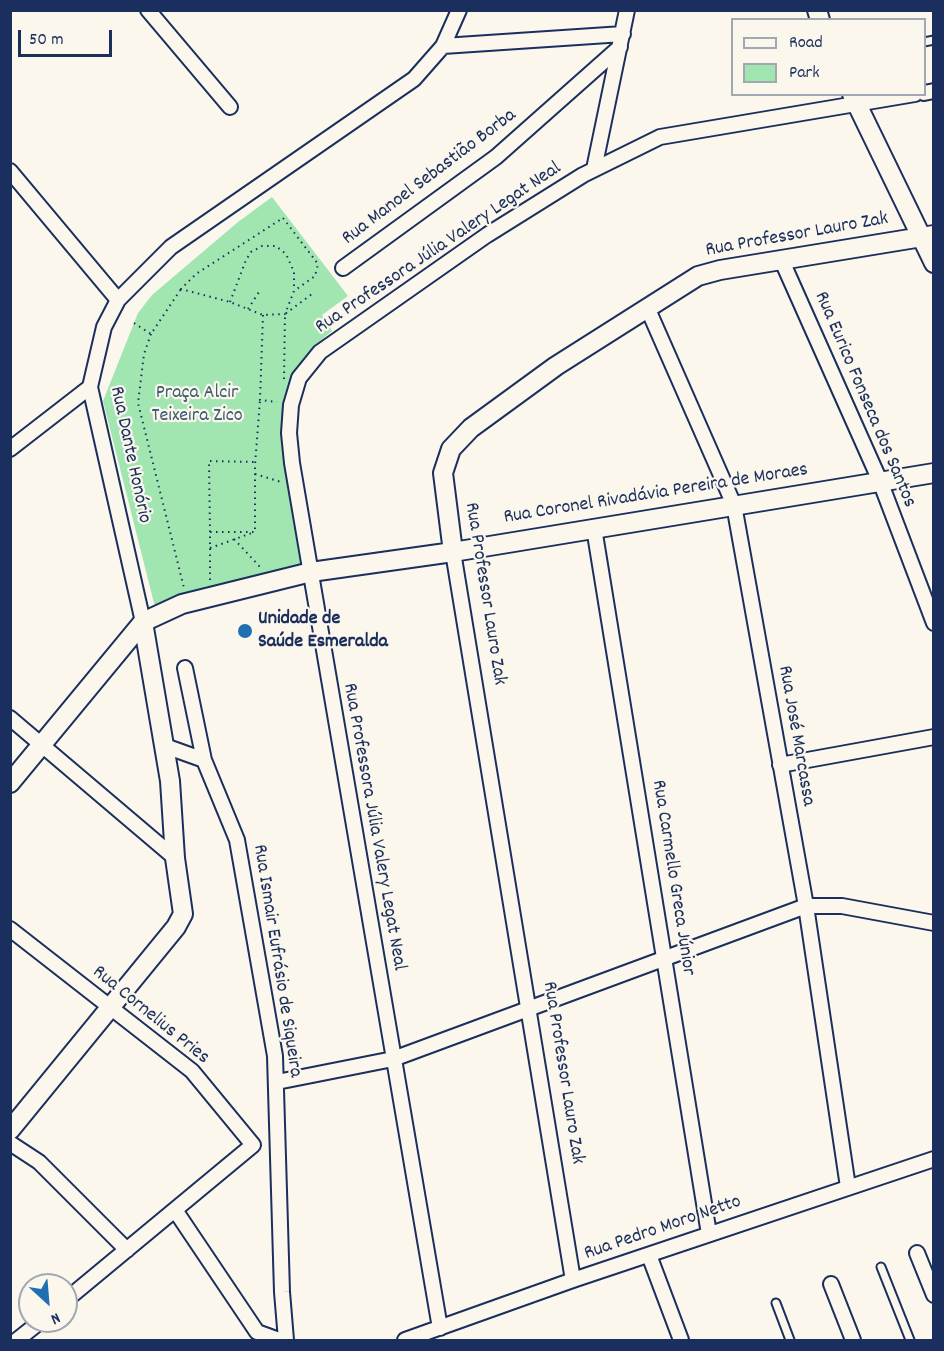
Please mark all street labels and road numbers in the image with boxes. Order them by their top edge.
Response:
street label: Rua Manoel Sebastião Borba [338,105,522,251]
street label: Rua Professora Júlia Valery Legat Neal [311,158,567,340]
street label: Rua Professor Lauro Zak [704,208,890,264]
street label: Rua Eurico Fonseca dos Santos [808,288,920,512]
street label: Rua Dante Honório [103,384,155,526]
street label: Rua Coronel Rivadávia Pereira de Moraes [502,459,810,531]
street label: Rua Professor Lauro Zak [458,501,510,687]
street label: Rua José Marcassa [771,664,819,808]
street label: Rua Professora Júlia Valery Legat Neal [336,681,410,973]
street label: Rua Carmello Greca Júnior [645,778,699,978]
street label: Rua Ismair Eufrásio de Siqueira [246,843,306,1079]
street label: Rua Cornelius Pries [87,961,213,1071]
street label: Rua Professor Lauro Zak [536,980,588,1166]
street label: Rua Pedro Moro Netto [581,1191,745,1267]

